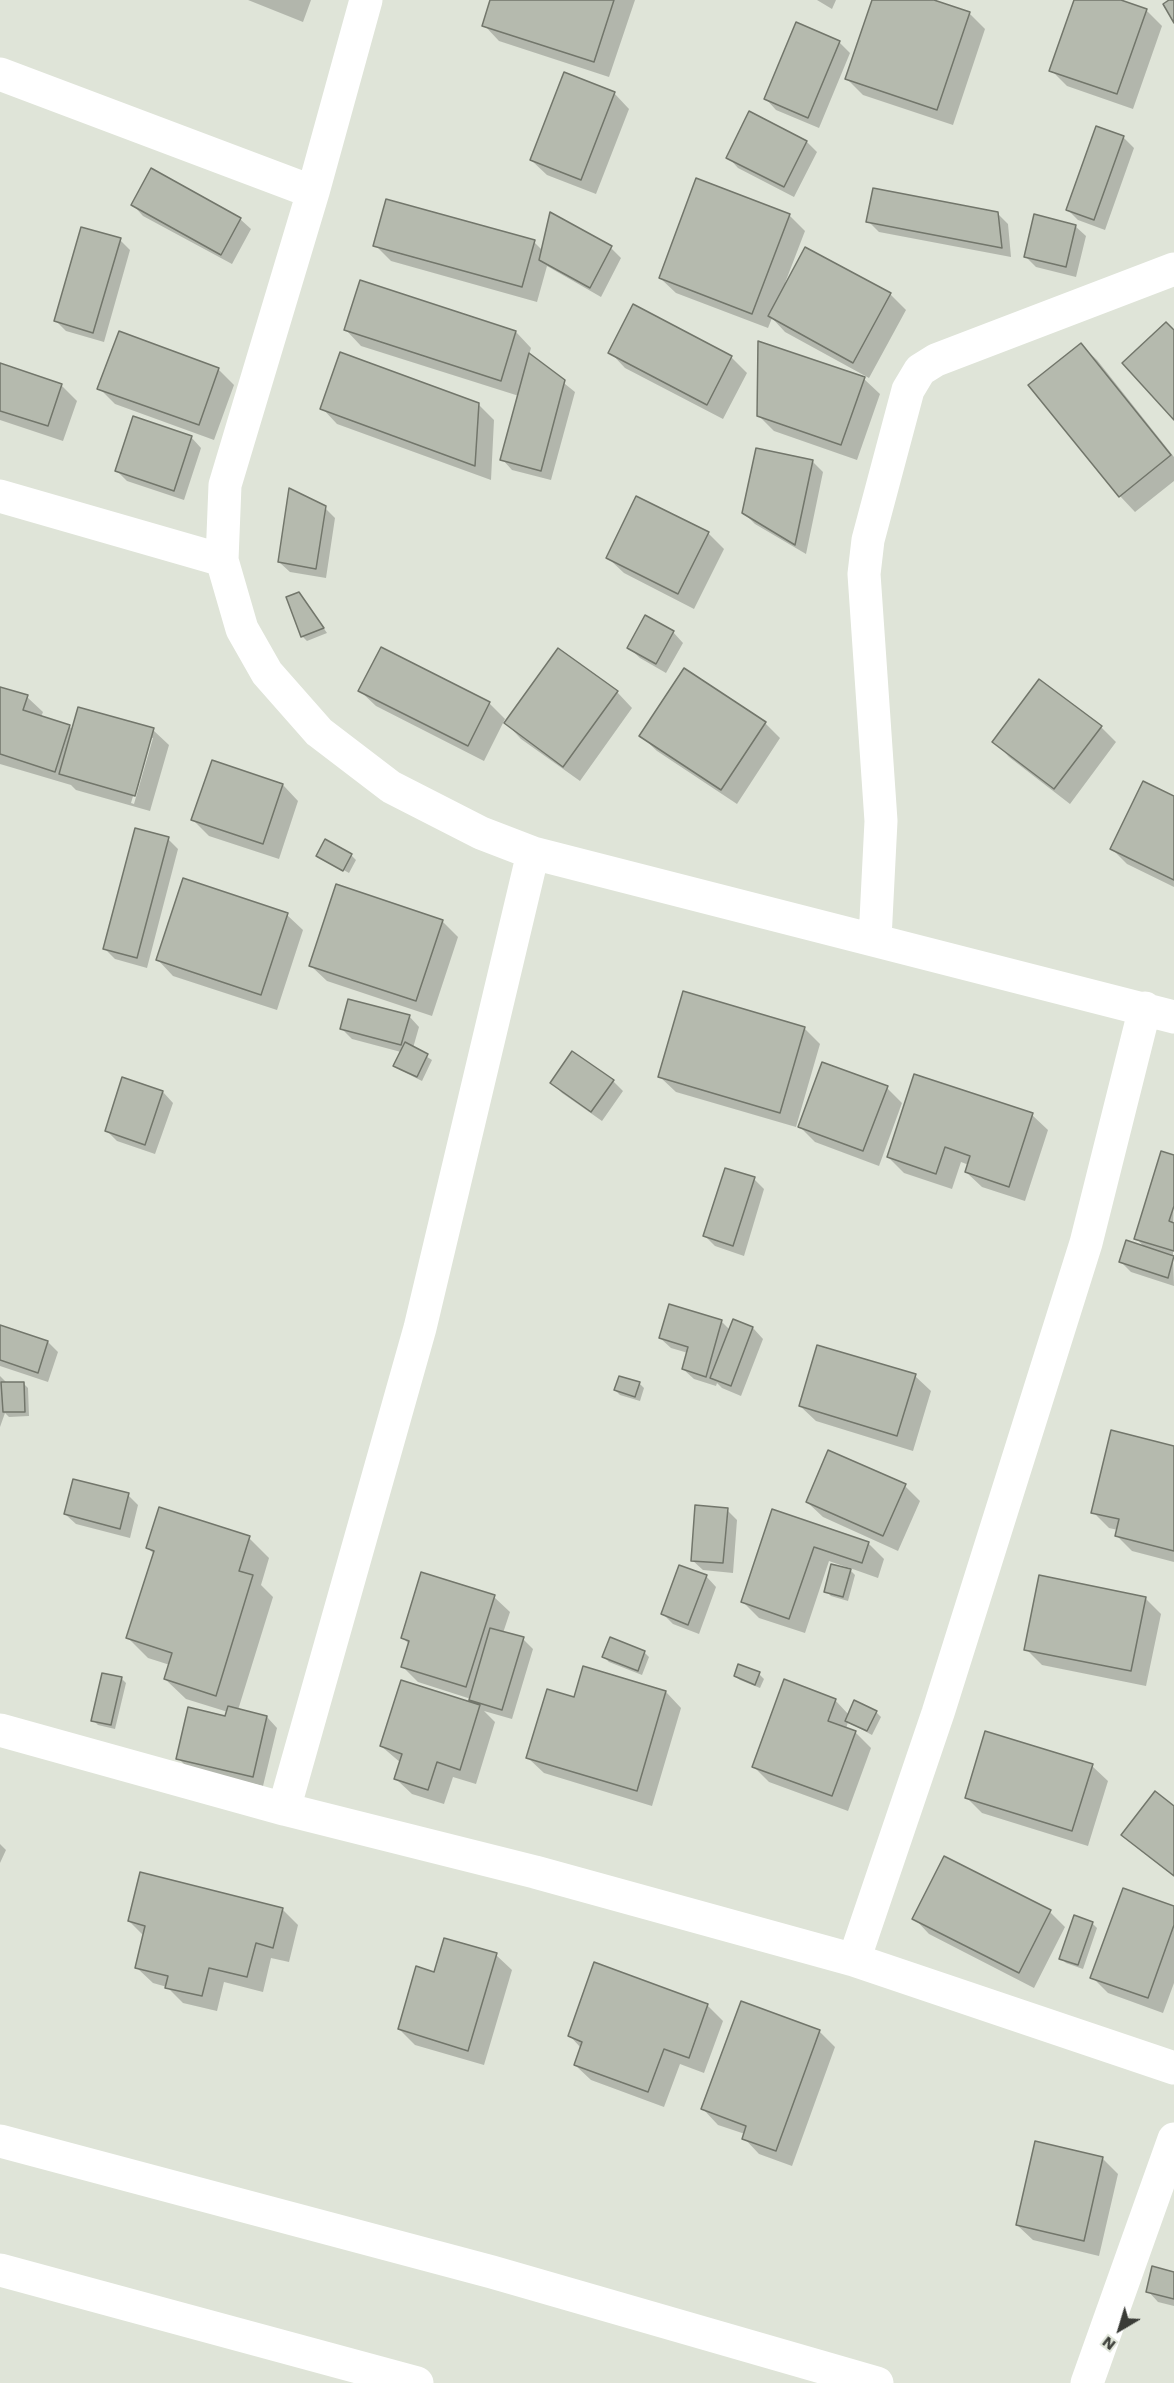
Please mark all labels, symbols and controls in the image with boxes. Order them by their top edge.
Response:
north arrow [1090,2299,1150,2359]
text: N [1098,2332,1119,2355]

